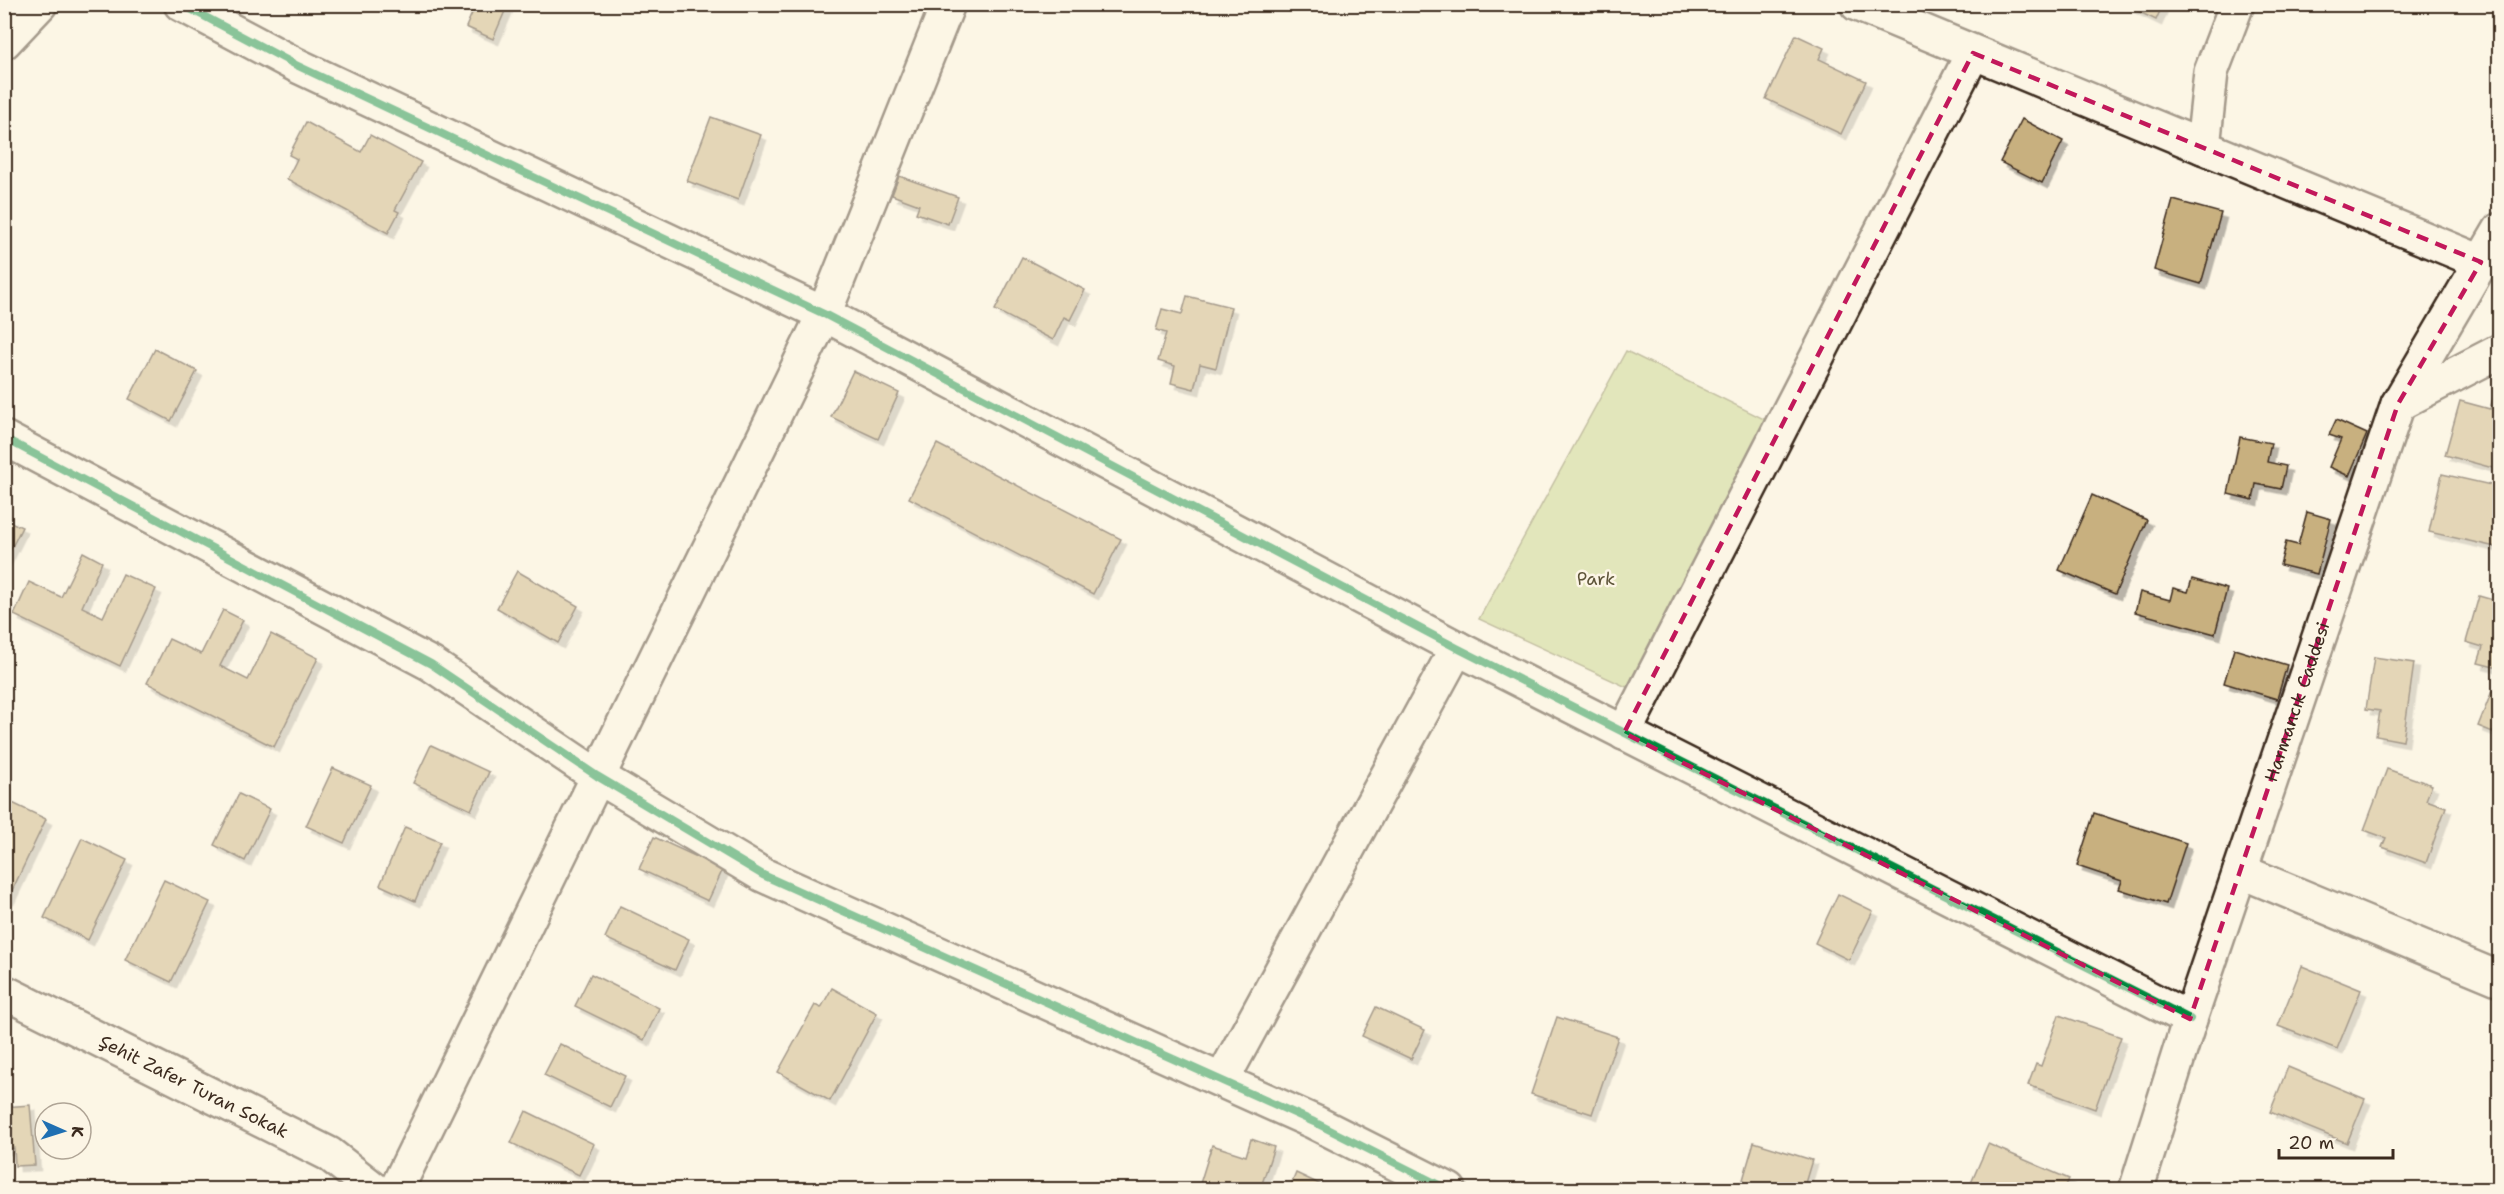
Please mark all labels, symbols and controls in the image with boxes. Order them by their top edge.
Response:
park label: Park [1577,567,1615,591]
street label: Harmancık Caddesi [2259,619,2335,785]
street label: Şehit Zafer Turan Sokak [95,1029,292,1144]
north arrow [33,1101,93,1161]
scale bar [2279,1122,2393,1160]
text: K [67,1126,88,1138]
text: 20 m [2288,1131,2334,1155]

